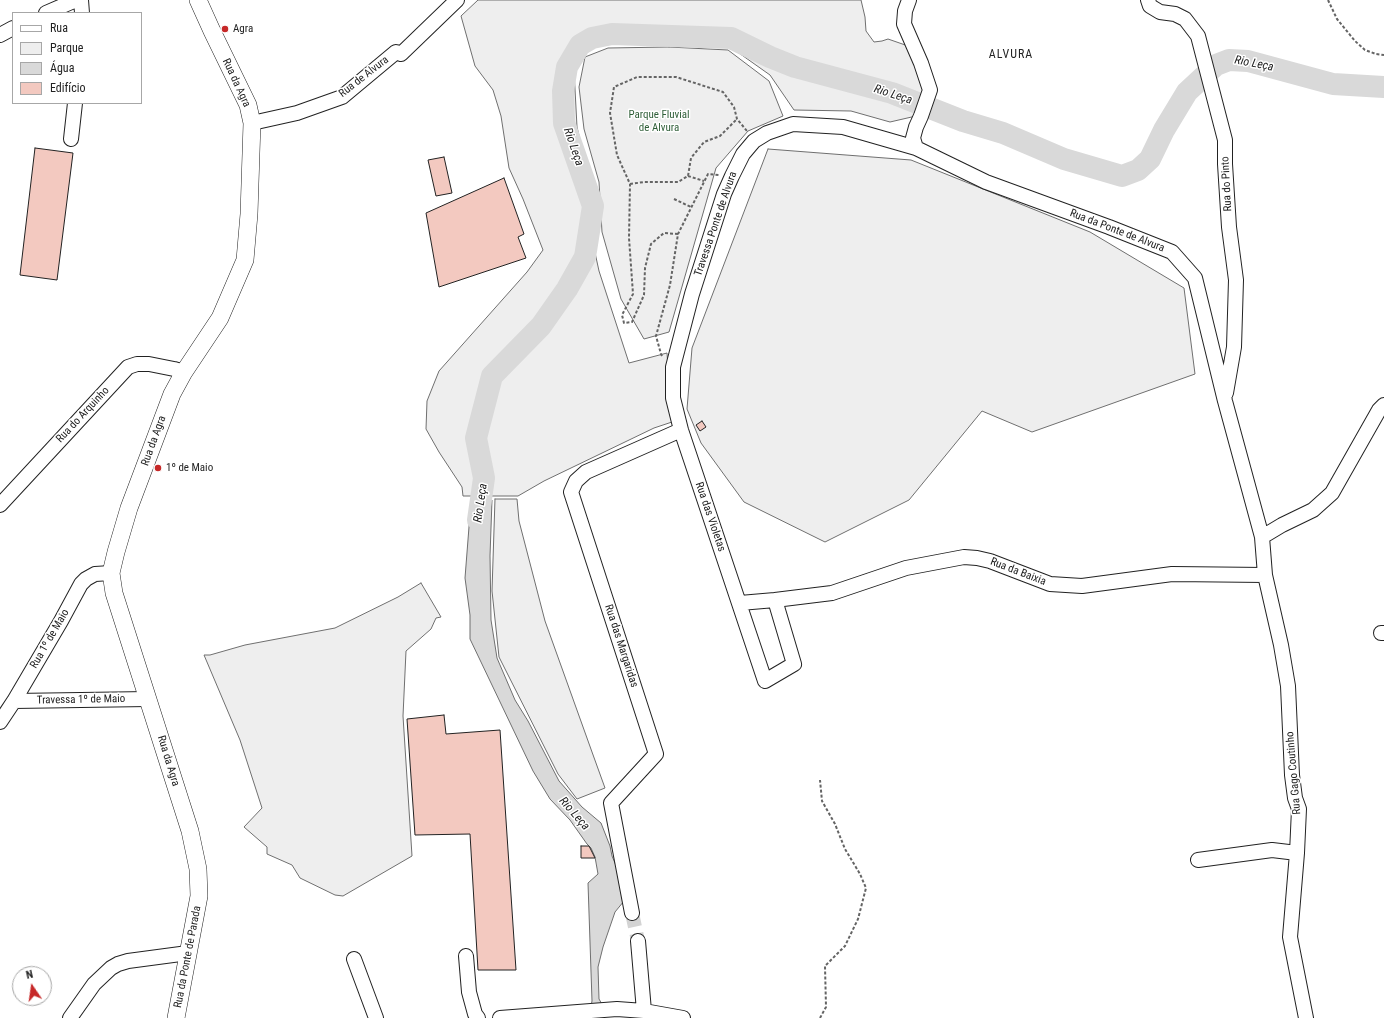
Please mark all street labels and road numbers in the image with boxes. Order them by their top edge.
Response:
street label: Rua de Alvura [337,54,391,100]
street label: Rua da Agra [219,56,253,110]
street label: Rua do Pinto [1219,156,1235,212]
street label: Travessa Ponte de Alvura [692,170,740,278]
street label: Rua da Ponte de Alvura [1068,207,1166,255]
street label: Rua do Arquinho [54,384,112,446]
street label: Rua da Agra [139,414,169,468]
street label: Rua das Violetas [692,481,728,553]
street label: Rua da Baixia [988,555,1048,589]
street label: Rua das Margaridas [601,603,641,689]
street label: Rua 1º de Maio [28,607,72,671]
street label: Travessa 1º de Maio [37,693,125,707]
street label: Rua Gago Coutinho [1284,731,1304,815]
street label: Rua da Agra [154,734,182,788]
street label: Rua da Ponte de Parada [172,905,204,1009]

